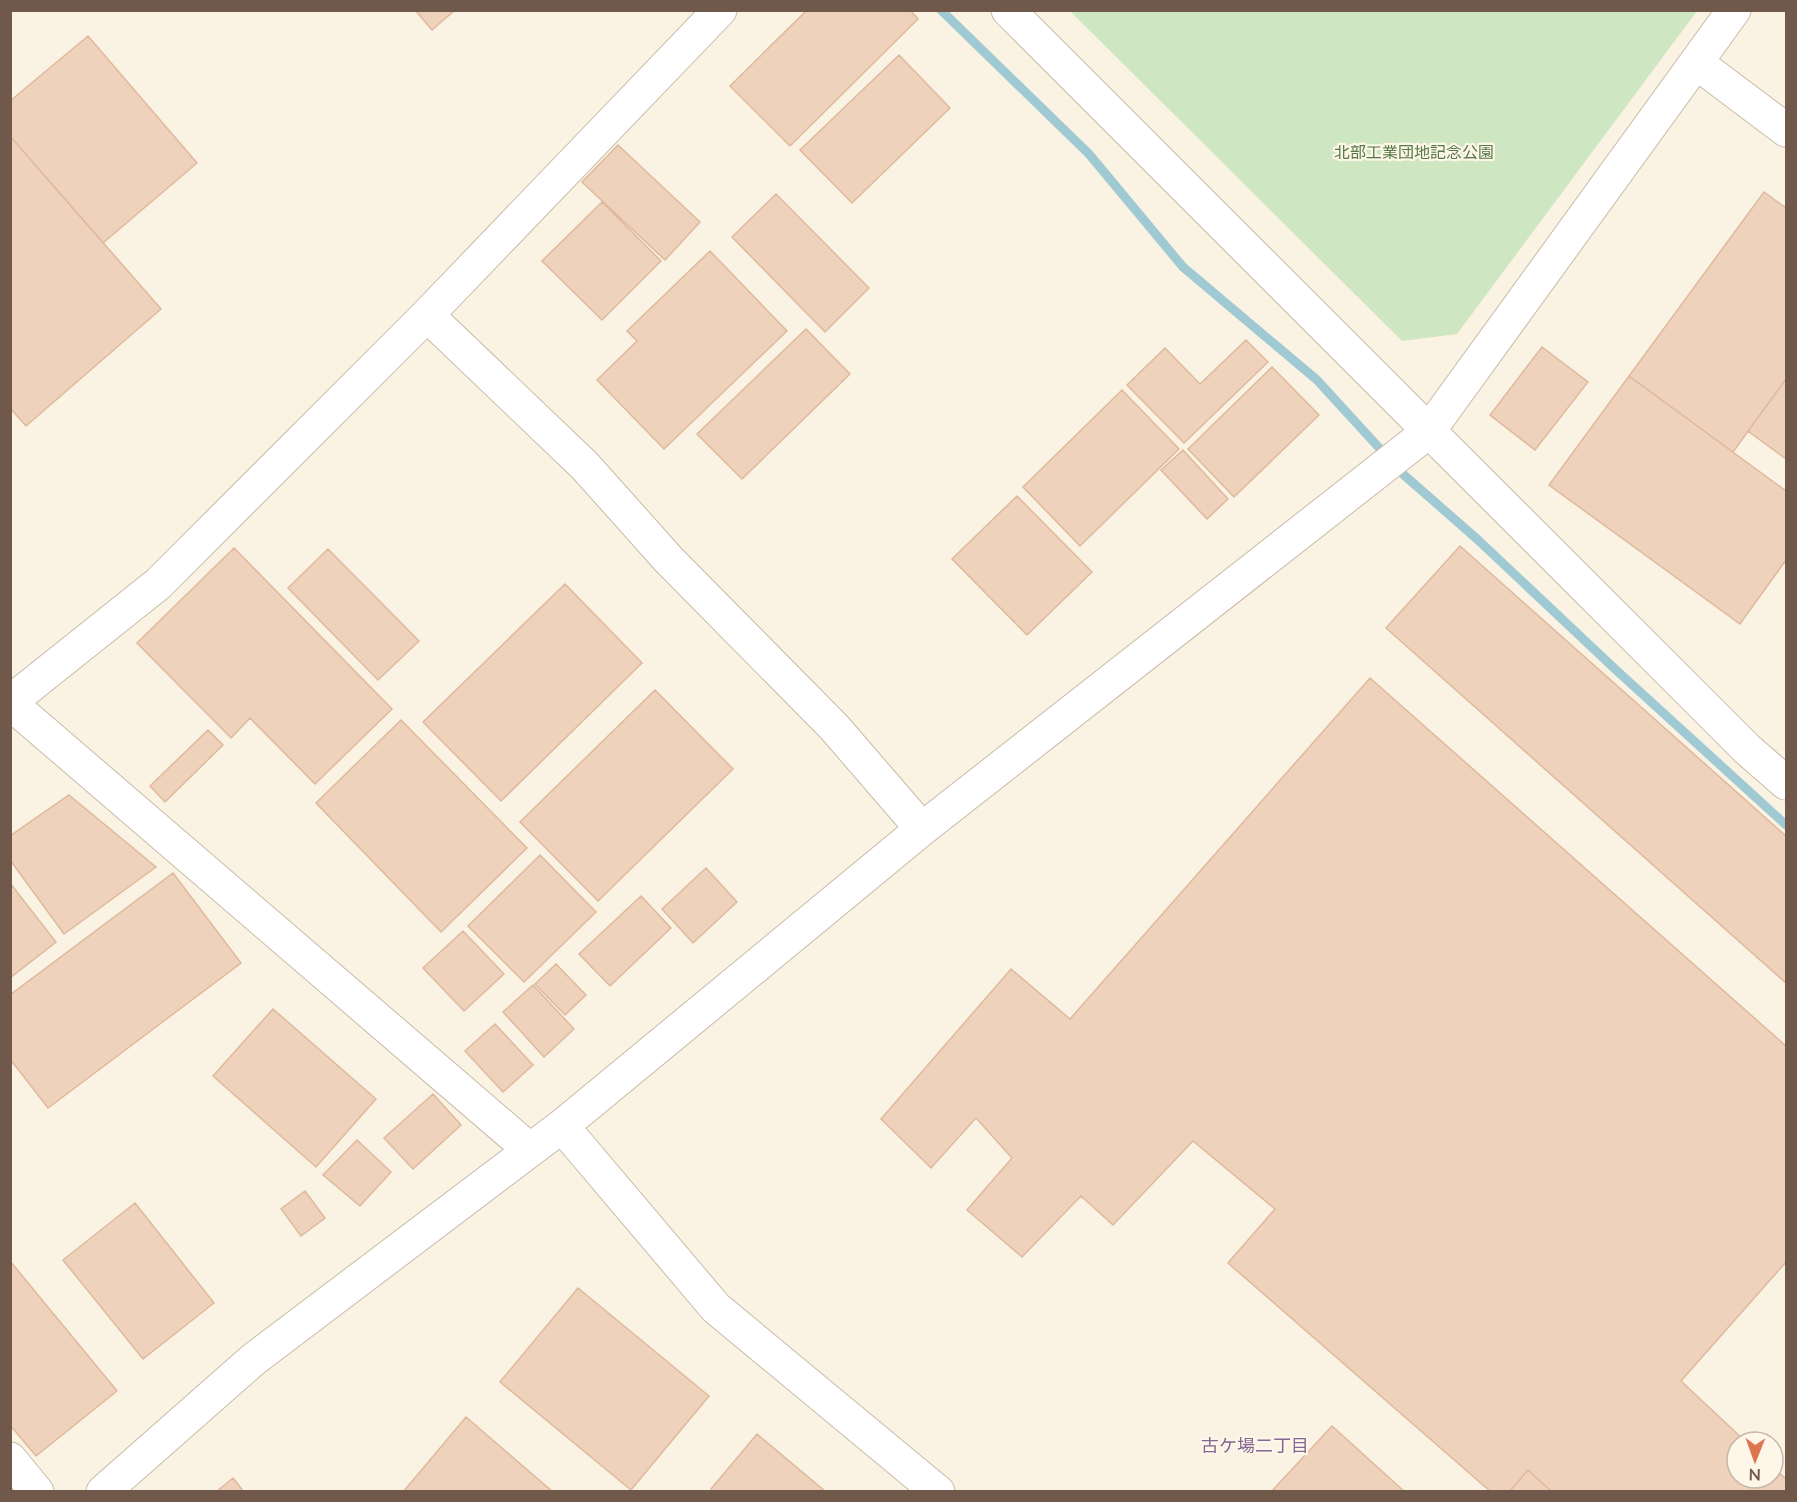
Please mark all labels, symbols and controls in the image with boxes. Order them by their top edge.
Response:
park label: 北部工業団地記念公園 [1334,142,1494,161]
north arrow [1725,1430,1785,1490]
district label: 古ケ場二丁目 [1201,1434,1309,1456]
text: N [1748,1466,1761,1485]

